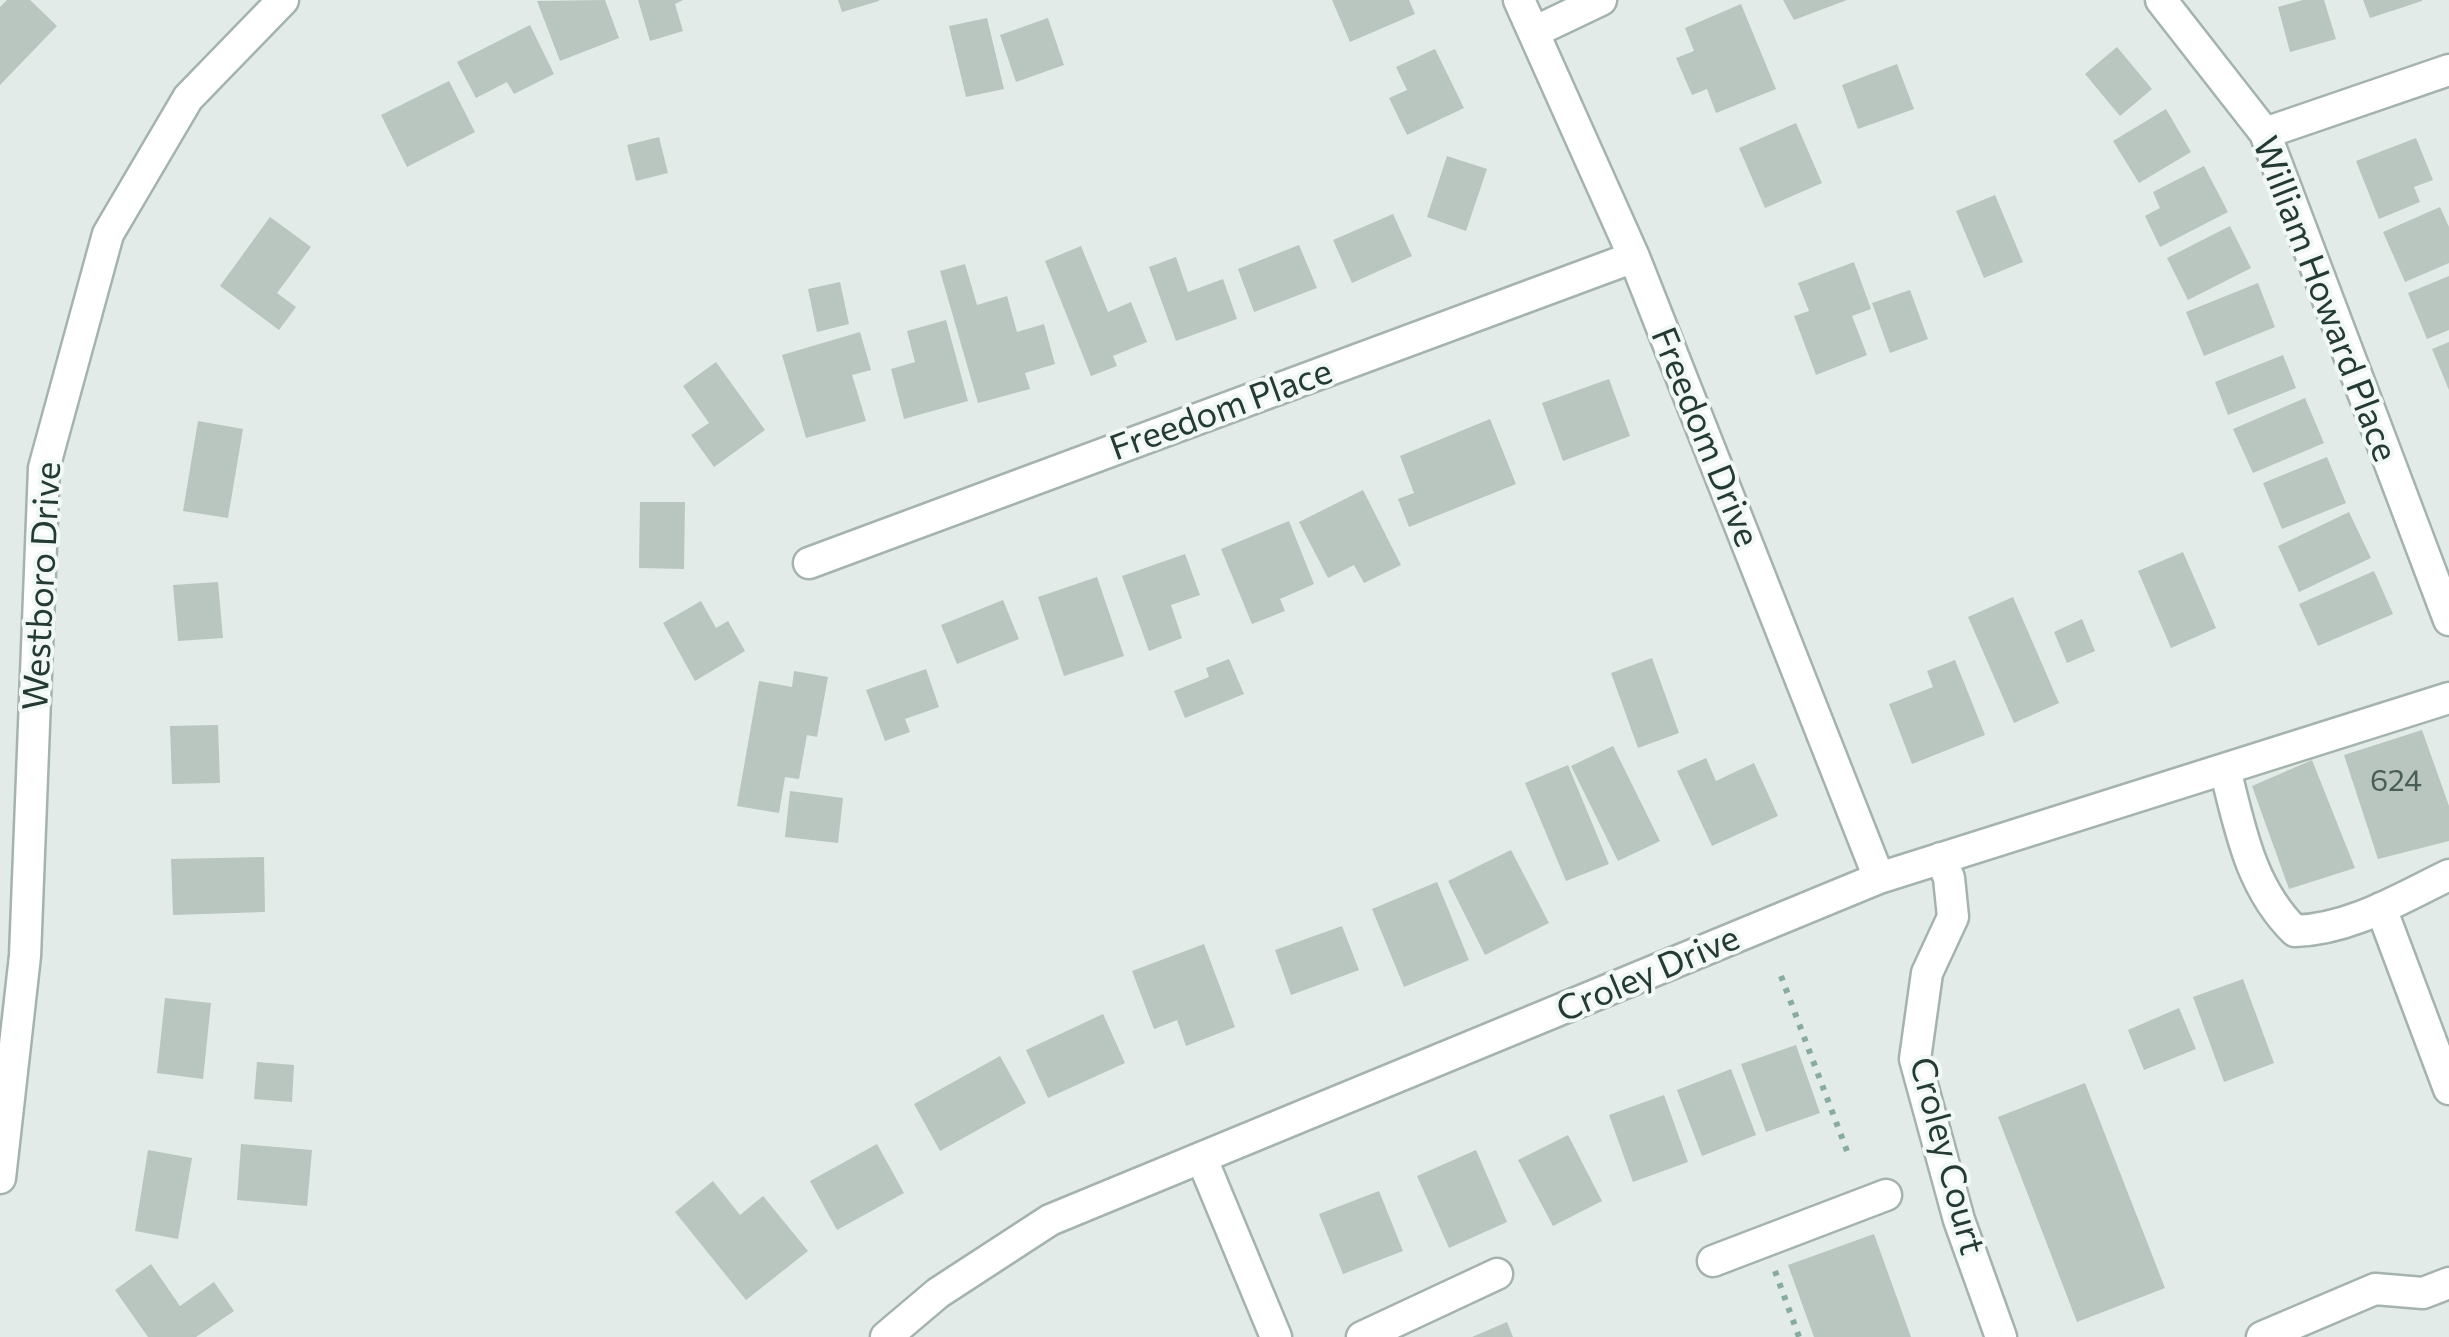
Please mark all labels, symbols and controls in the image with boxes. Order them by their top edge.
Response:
street label: William Howard Place [2244,131,2406,467]
street label: Freedom Drive [1642,321,1768,553]
street label: Freedom Place [1104,350,1338,470]
street label: Westboro Drive [15,461,69,711]
house number: 624 [2370,763,2422,799]
street label: Croley Drive [1550,917,1746,1031]
street label: Croley Court [1900,1053,1994,1259]

